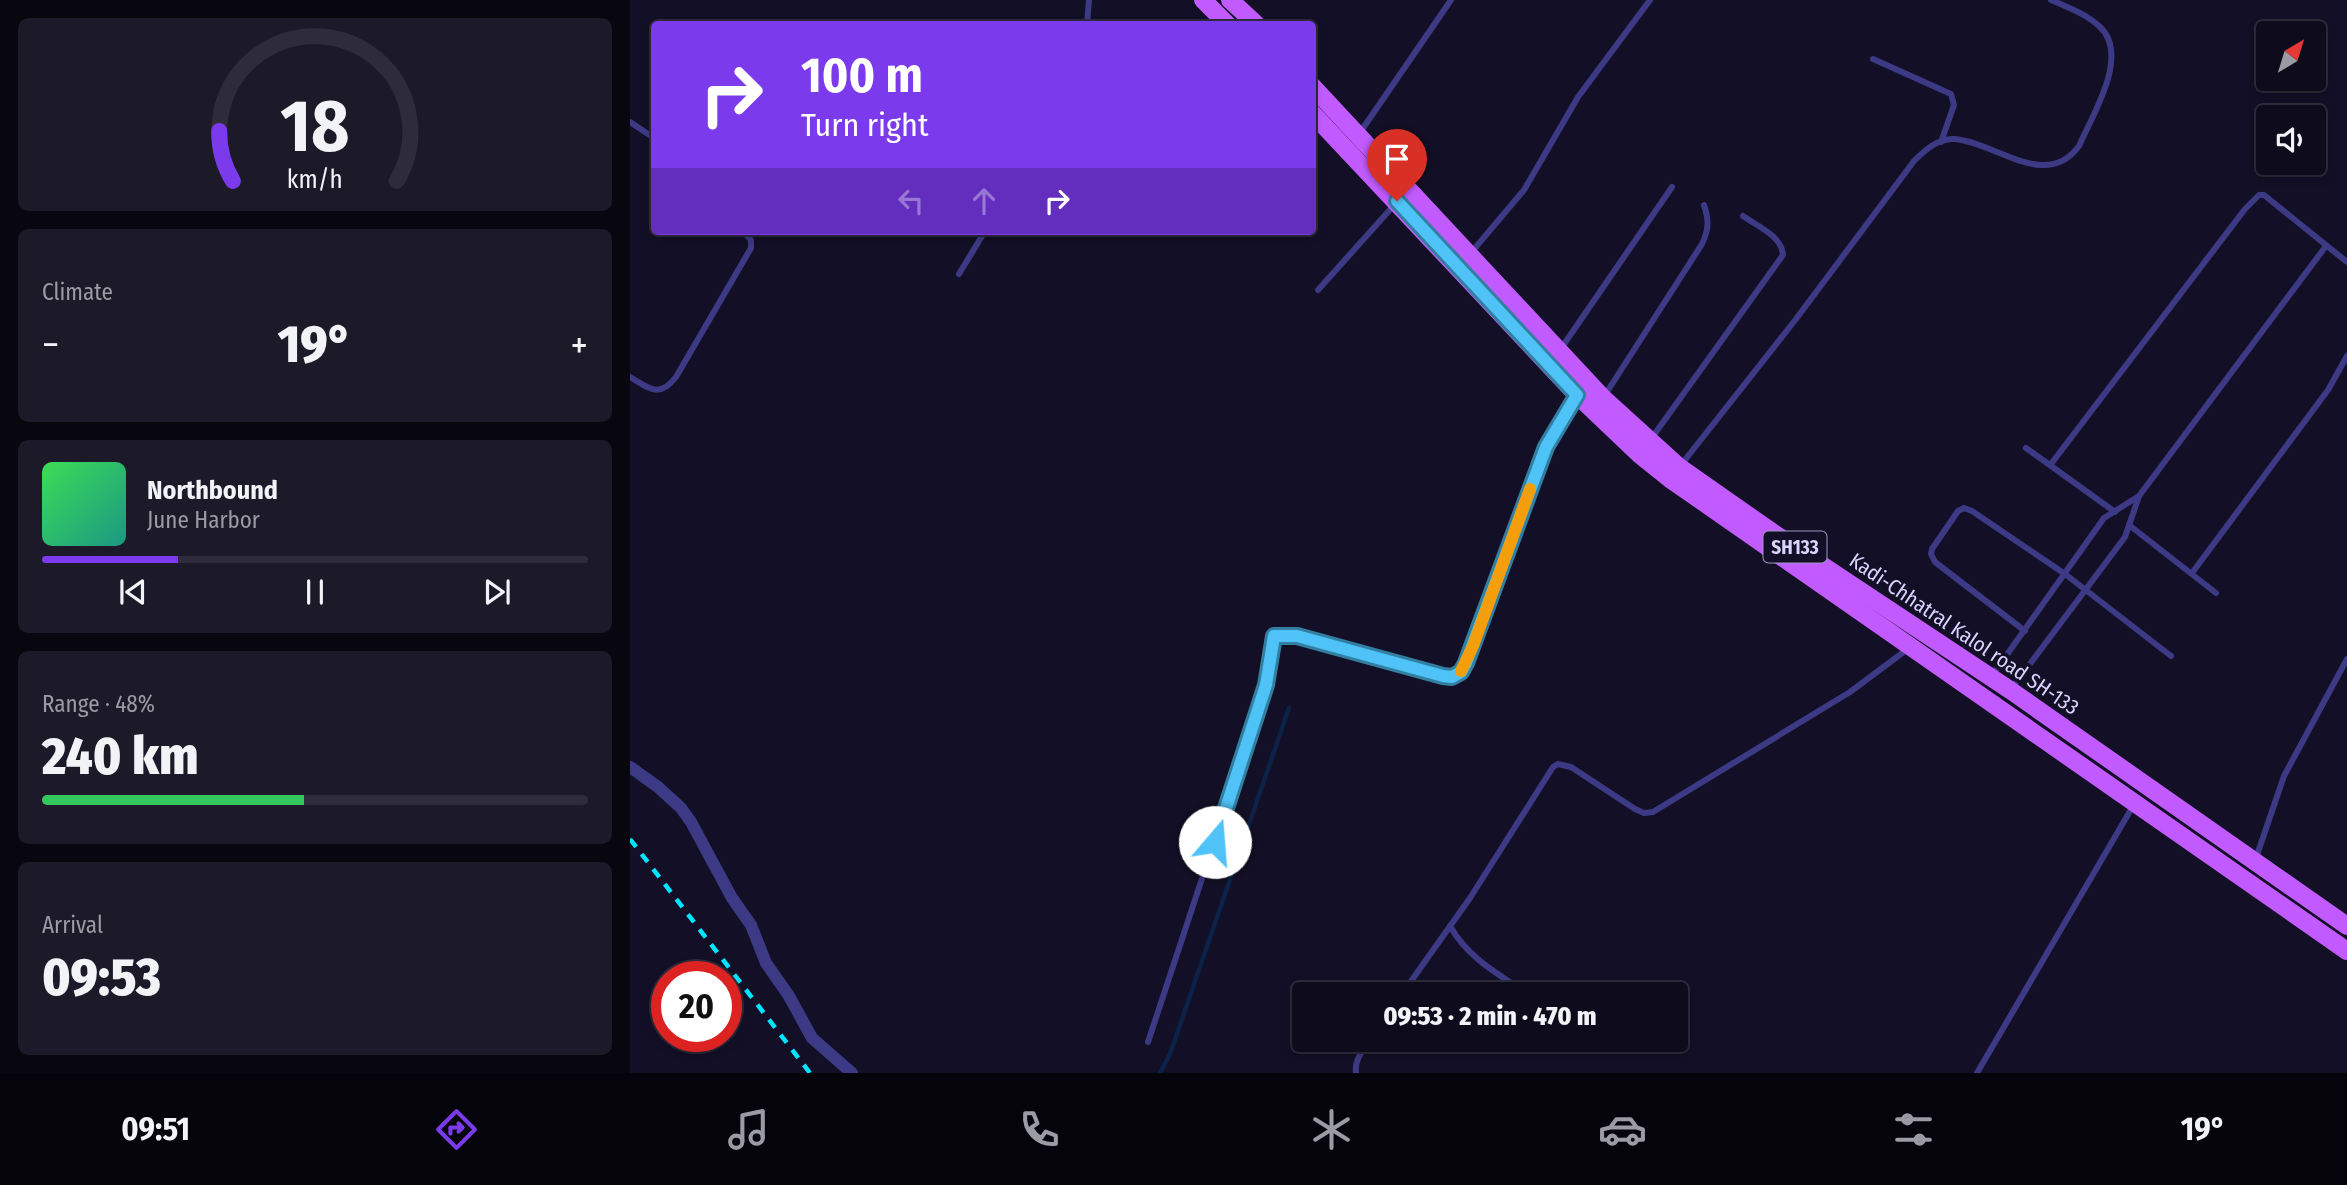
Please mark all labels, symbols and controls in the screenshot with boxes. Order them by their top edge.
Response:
north arrow [2256,21,2326,91]
map controls [2256,21,2326,175]
text: 100 m [801,46,923,105]
icon: right [686,49,777,140]
text: 18 [280,83,350,170]
button: sound [2256,105,2326,175]
text: Turn right [801,106,928,144]
pin [1367,129,1427,201]
icon: arrive [1378,140,1416,178]
text: km/h [287,164,343,194]
icon: left [892,182,930,220]
icon: ahead [965,182,1003,220]
icon: right [1038,182,1076,220]
text: Climate [42,278,113,306]
text: 19° [278,313,352,376]
text: − [42,322,59,368]
text: + [571,322,588,368]
text: Northbound [147,475,278,506]
text: June Harbor [147,506,260,534]
road number: SH133 [1764,532,1826,562]
street label: Kadi-Chhatral Kalol road SH-133 [1844,547,2084,721]
icon: previous [114,573,152,611]
icon: pause [296,573,334,611]
icon: next [478,573,516,611]
text: Range · 48% [42,690,155,718]
text: 240 km [42,725,199,788]
position arrow [1178,805,1252,879]
text: Arrival [42,911,103,939]
text: 09:53 [42,946,161,1009]
speed limit sign: 20 [651,961,742,1052]
text: 09:53 · 2 min · 470 m [1383,1001,1597,1032]
icon: directions [432,1105,481,1154]
icon: music [724,1105,773,1154]
icon: phone [1015,1105,1064,1154]
icon: climate [1307,1105,1356,1154]
icon: car [1598,1105,1647,1154]
icon: filters [1889,1105,1938,1154]
text: 09:51 [121,1110,190,1148]
text: 19° [2181,1110,2226,1148]

